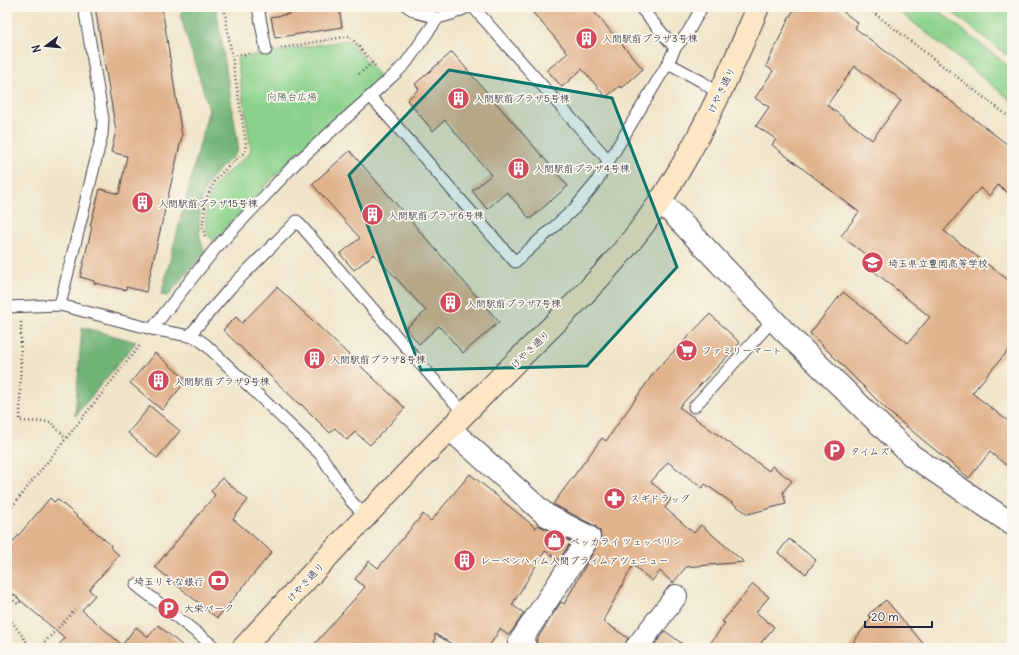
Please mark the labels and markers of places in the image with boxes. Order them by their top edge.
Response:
building icon: 入間駅前プラザ3号棟 [573,25,599,51]
place label: 入間駅前プラザ3号棟 [602,32,698,45]
building icon: 入間駅前プラザ5号棟 [446,85,472,111]
place label: 入間駅前プラザ5号棟 [474,92,570,105]
building icon: 入間駅前プラザ4号棟 [506,155,532,181]
place label: 入間駅前プラザ4号棟 [534,162,630,175]
building icon: 入間駅前プラザ15号棟 [129,190,155,216]
place label: 入間駅前プラザ15号棟 [158,197,258,210]
building icon: 入間駅前プラザ6号棟 [359,202,385,228]
place label: 入間駅前プラザ6号棟 [388,209,484,222]
school or university icon: 埼玉県立豊岡高等学校 [859,250,885,276]
place label: 埼玉県立豊岡高等学校 [888,257,988,270]
building icon: 入間駅前プラザ7号棟 [438,290,464,316]
place label: 入間駅前プラザ7号棟 [466,297,561,310]
supermarket icon: ファミリーマート [673,337,699,363]
place label: ファミリーマート [702,344,782,357]
building icon: 入間駅前プラザ8号棟 [302,346,328,372]
place label: 入間駅前プラザ8号棟 [330,353,426,366]
building icon: 入間駅前プラザ9号棟 [145,368,171,394]
place label: 入間駅前プラザ9号棟 [174,375,270,388]
parking icon: タイムズ [822,438,848,464]
place label: タイムズ [850,445,889,458]
pharmacy icon: スギドラッグ [602,485,628,511]
place label: スギドラッグ [630,492,690,505]
shop icon: ベッカライ ツェッペリン [541,528,567,554]
place label: ベッカライ ツェッペリン [570,535,682,548]
building icon: レーベンハイム入間プライムアヴェニュー [452,547,478,573]
place label: レーベンハイム入間プライムアヴェニュー [480,554,669,567]
bank icon: 埼玉りそな銀行 [206,568,232,594]
place label: 埼玉りそな銀行 [134,575,204,588]
parking icon: 大栄パーク [156,595,182,621]
place label: 大栄パーク [184,602,234,615]

